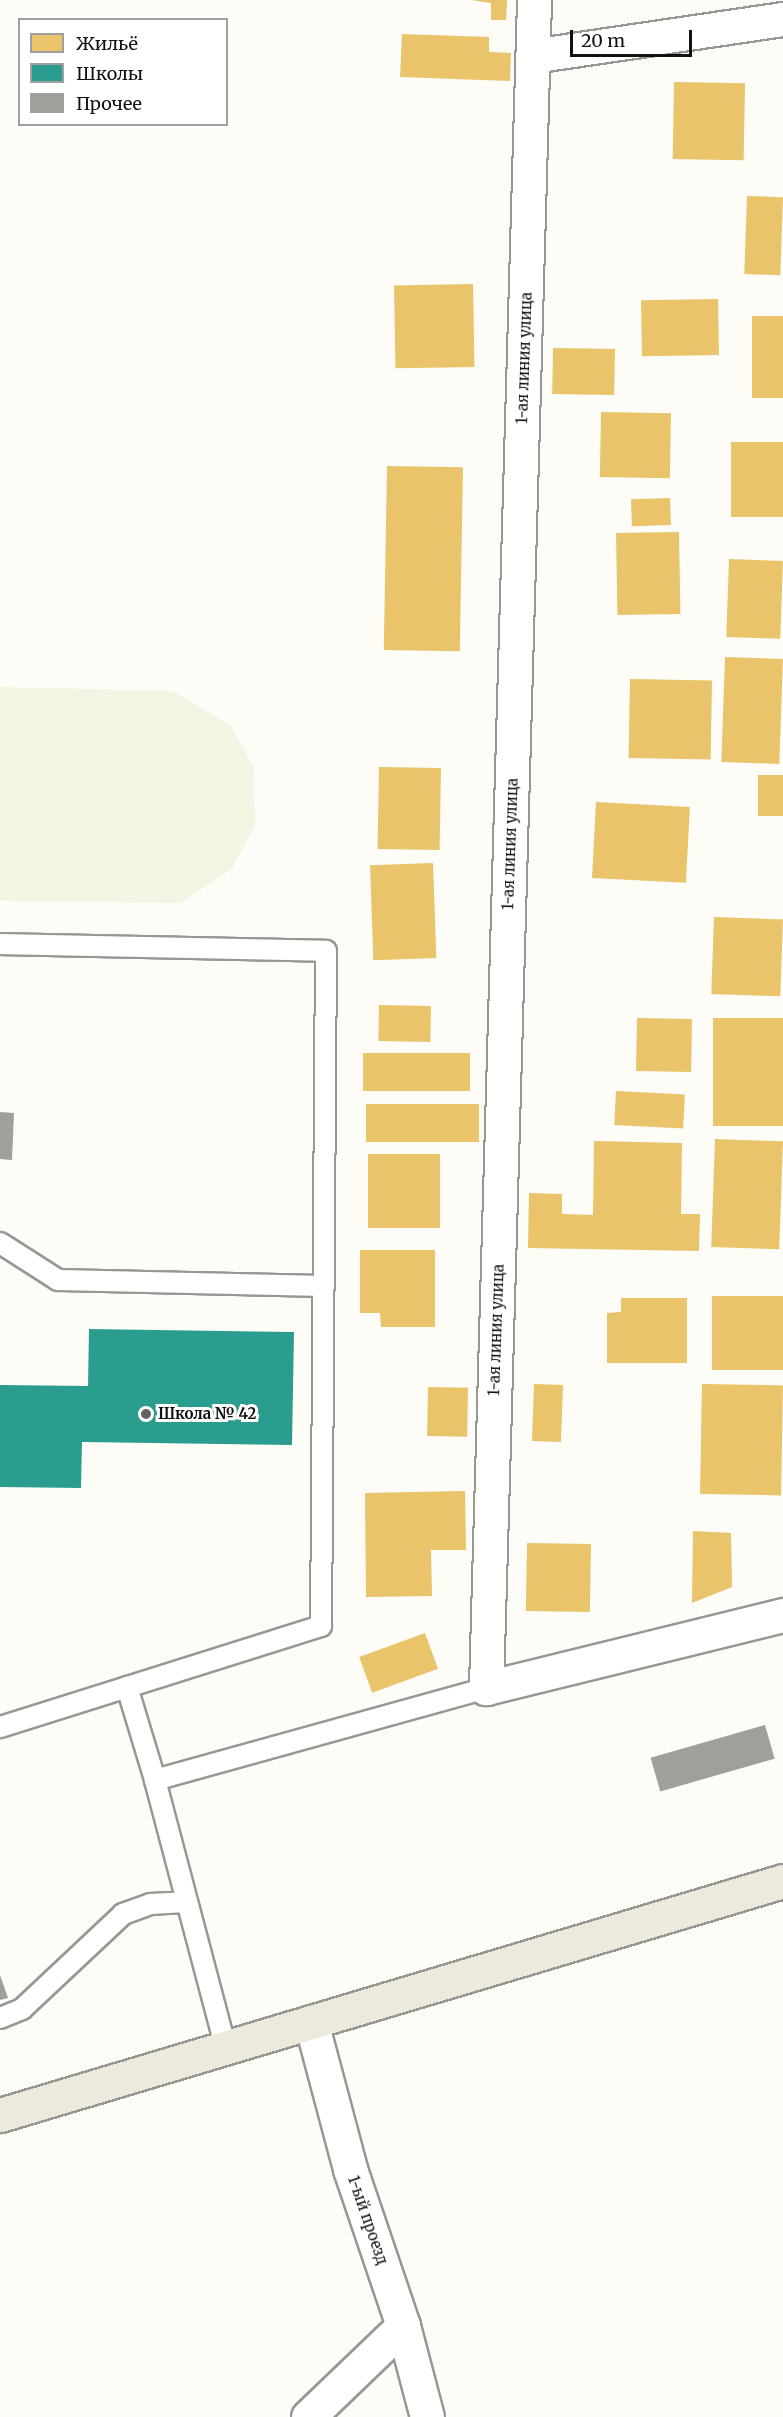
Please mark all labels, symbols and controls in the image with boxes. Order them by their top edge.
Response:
legend [18,18,228,126]
scale bar [573,18,694,56]
text: 20 m [581,29,625,52]
text: Жильё [76,32,138,55]
text: Школы [76,62,143,85]
text: Прочее [76,92,142,115]
street label: 1-ая линия улица [513,292,535,424]
street label: 1-ая линия улица [499,778,521,910]
street label: 1-ая линия улица [485,1264,507,1396]
place label: Школа № 42 [158,1405,256,1423]
marker: Школа № 42 [139,1407,153,1421]
street label: 1-ый проезд [344,2173,392,2267]

